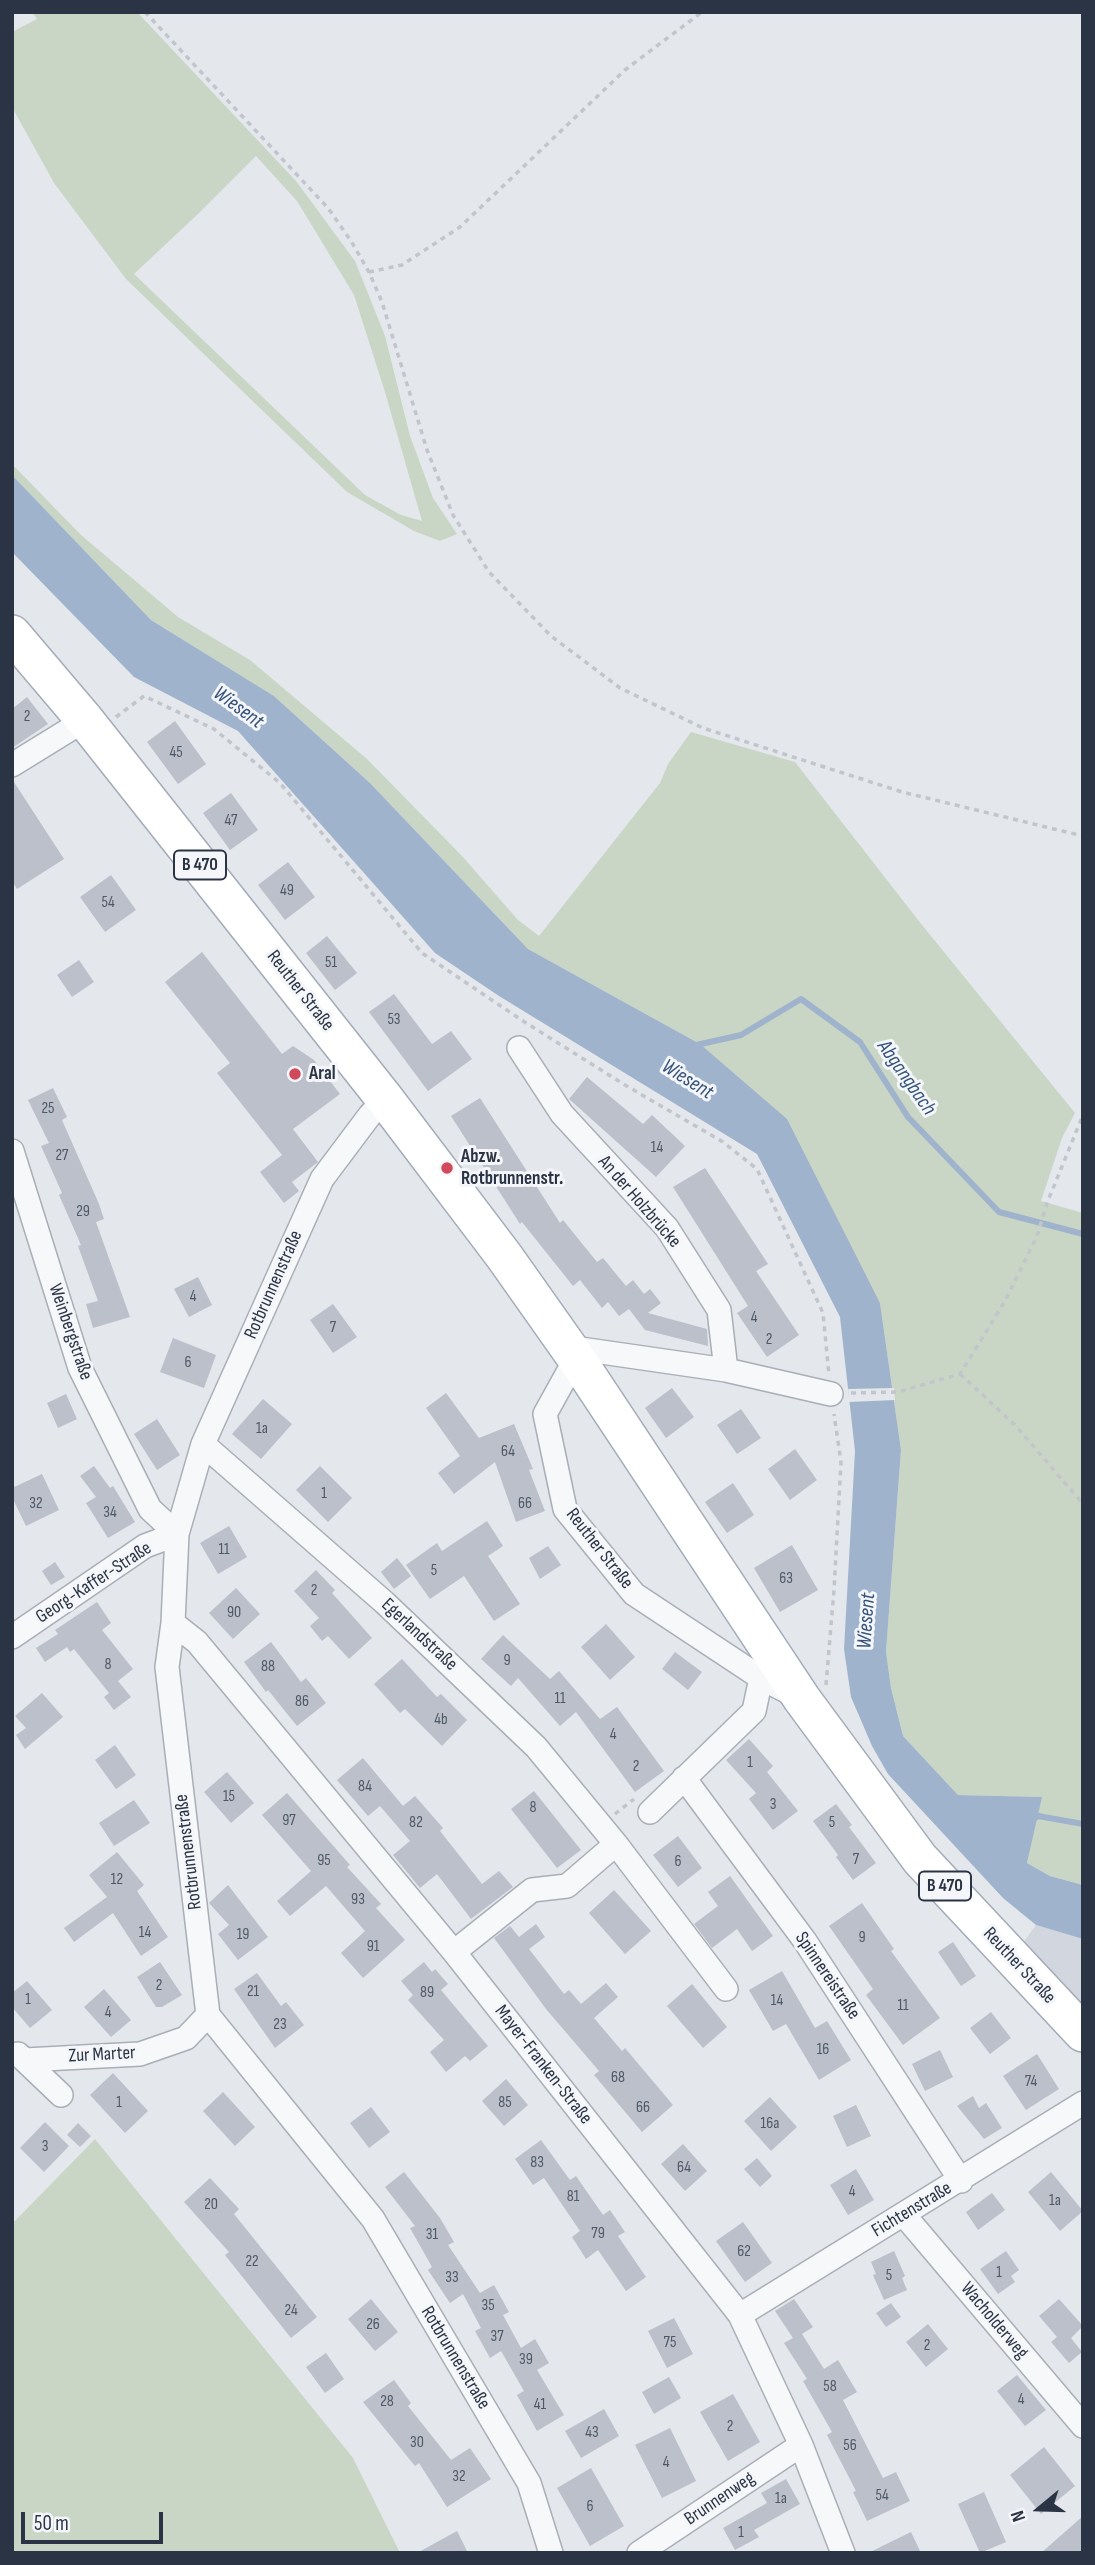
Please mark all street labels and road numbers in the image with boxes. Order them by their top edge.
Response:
road number: B 470 [174,850,226,880]
street label: Reuther Straße [261,946,339,1036]
street label: An der Holzbrücke [593,1151,685,1253]
street label: Rotbrunnenstraße [240,1227,308,1343]
street label: Weinbergstraße [43,1281,97,1383]
street label: Reuther Straße [560,1504,638,1594]
street label: Georg-Kaffer-Straße [32,1537,156,1629]
street label: Egerlandstraße [376,1594,462,1676]
street label: Rotbrunnenstraße [171,1793,207,1911]
road number: B 470 [919,1872,971,1900]
street label: Reuther Straße [978,1923,1060,2009]
street label: Spinnereistraße [789,1928,865,2024]
street label: Mayer-Franken-Straße [489,2001,597,2129]
street label: Zur Marter [68,2042,136,2068]
street label: Fichtenstraße [868,2177,956,2243]
street label: Wacholderweg [955,2278,1033,2364]
street label: Rotbrunnenstraße [415,2302,495,2414]
street label: Brunnenweg [681,2467,759,2531]

